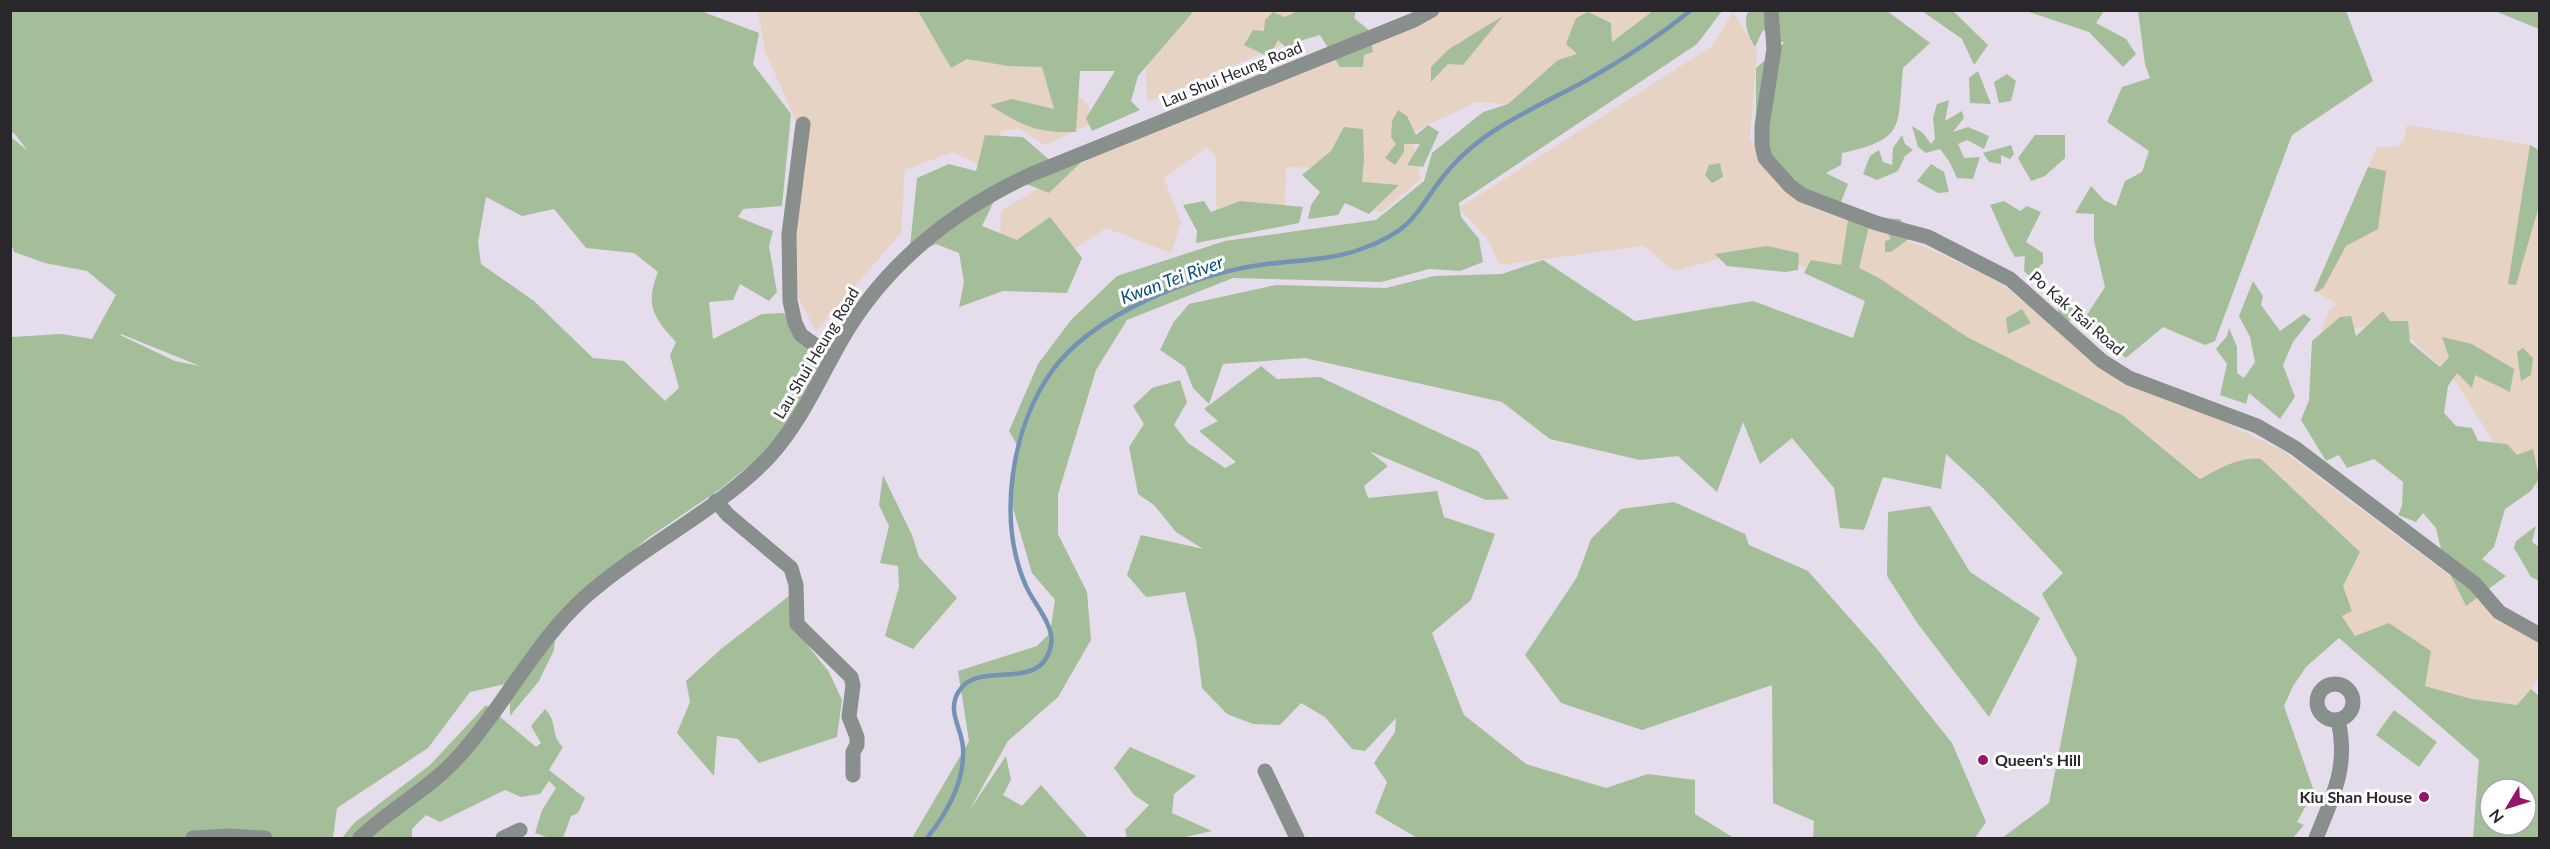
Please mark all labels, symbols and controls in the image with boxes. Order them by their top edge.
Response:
street label: Lau Shui Heung Road [1159,37,1305,110]
water label: Kwan Tei River [1117,250,1227,308]
street label: Po Kak Tsai Road [2026,267,2128,359]
street label: Lau Shui Heung Road [769,284,862,422]
place label: Queen's Hill [1995,750,2081,769]
marker: Queen's Hill [1976,753,1990,767]
north arrow [2478,777,2538,837]
place label: Kiu Shan House [2299,787,2412,806]
marker: Kiu Shan House [2417,790,2431,804]
text: N [2485,806,2507,827]

